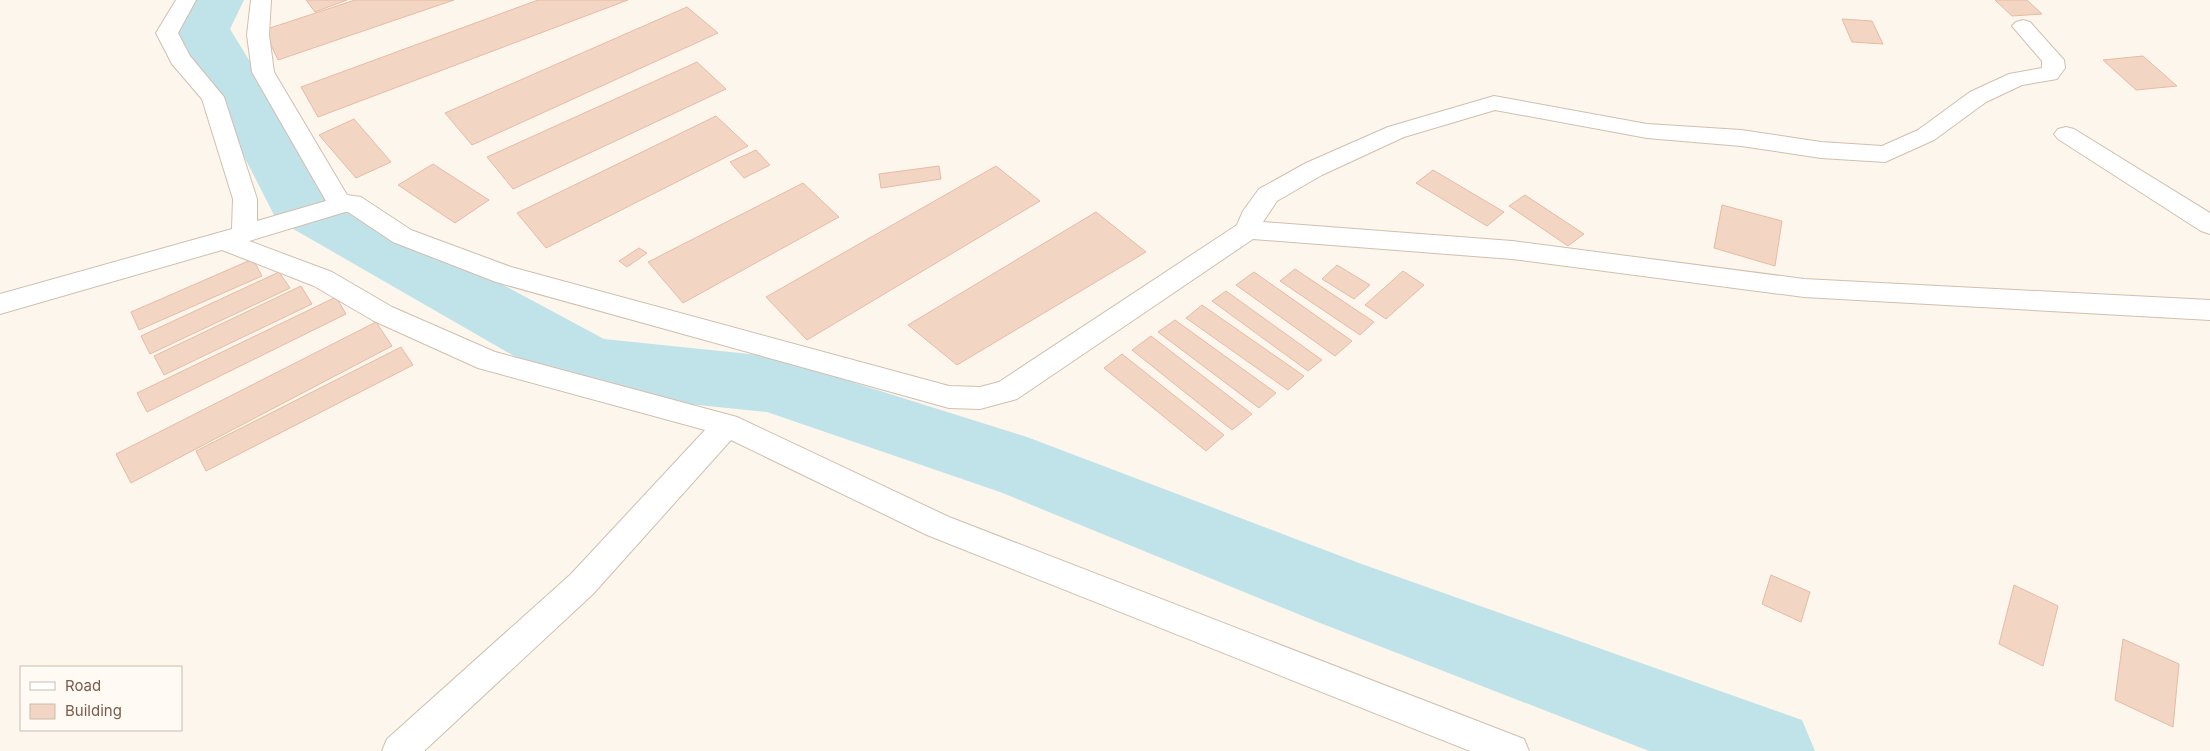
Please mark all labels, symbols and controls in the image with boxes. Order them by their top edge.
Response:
legend [20,666,182,731]
text: Road [65,676,101,695]
text: Building [65,701,122,720]

